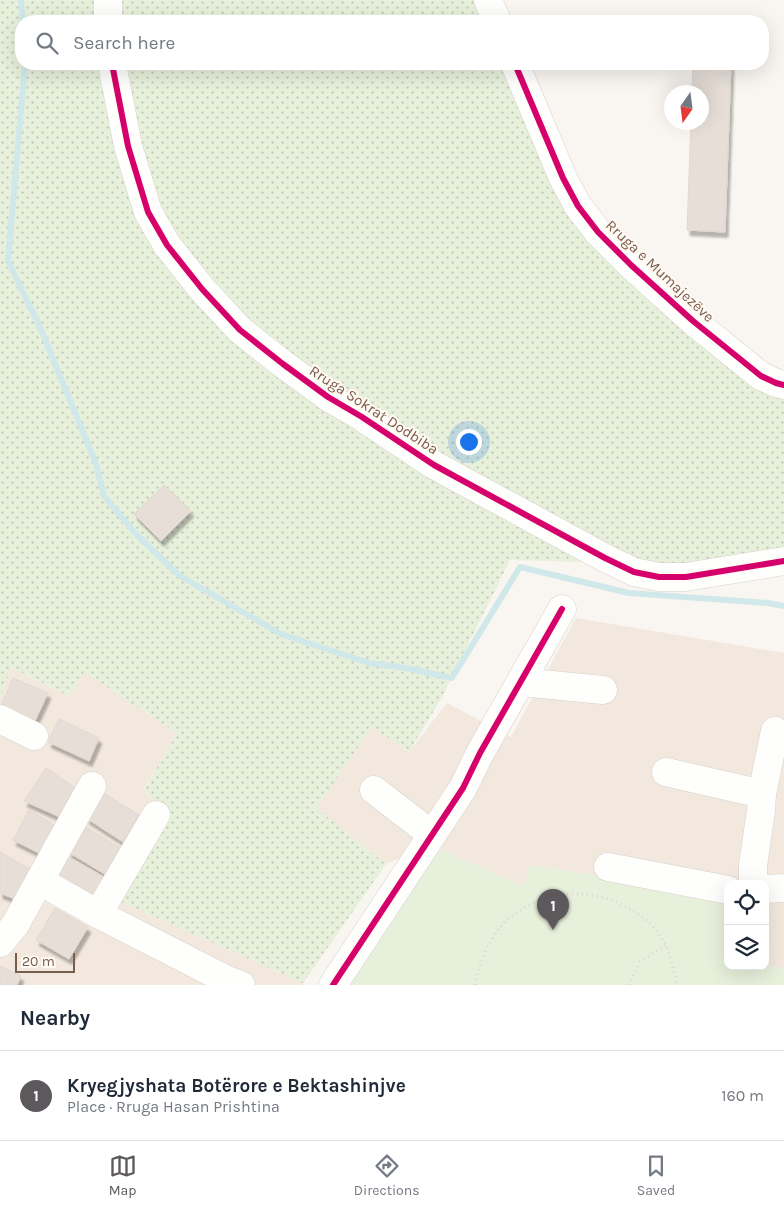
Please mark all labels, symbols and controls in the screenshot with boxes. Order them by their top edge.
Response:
search box [15,15,769,70]
icon: search [33,29,61,57]
text: Search here [73,32,175,54]
north arrow [664,85,709,130]
street label: Rruga e Mumajezëve [602,216,718,326]
street label: Rruga Sokrat Dodbiba [306,362,442,458]
your location [456,429,482,455]
map controls [724,880,769,970]
button: locate [724,880,769,925]
pin: 1 [537,889,569,930]
button: layers [724,925,769,970]
scale bar [15,950,75,973]
text: 20 m [22,953,55,970]
text: Nearby [20,1006,90,1030]
text: Kryegjyshata Botërore e Bektashinjve [67,1075,406,1097]
text: 1 [33,1086,39,1105]
text: 160 m [721,1086,764,1105]
text: Place · Rruga Hasan Prishtina [67,1097,280,1116]
tab: Map [109,1152,137,1199]
tab: Directions [354,1152,420,1199]
tab: Saved [637,1152,675,1199]

